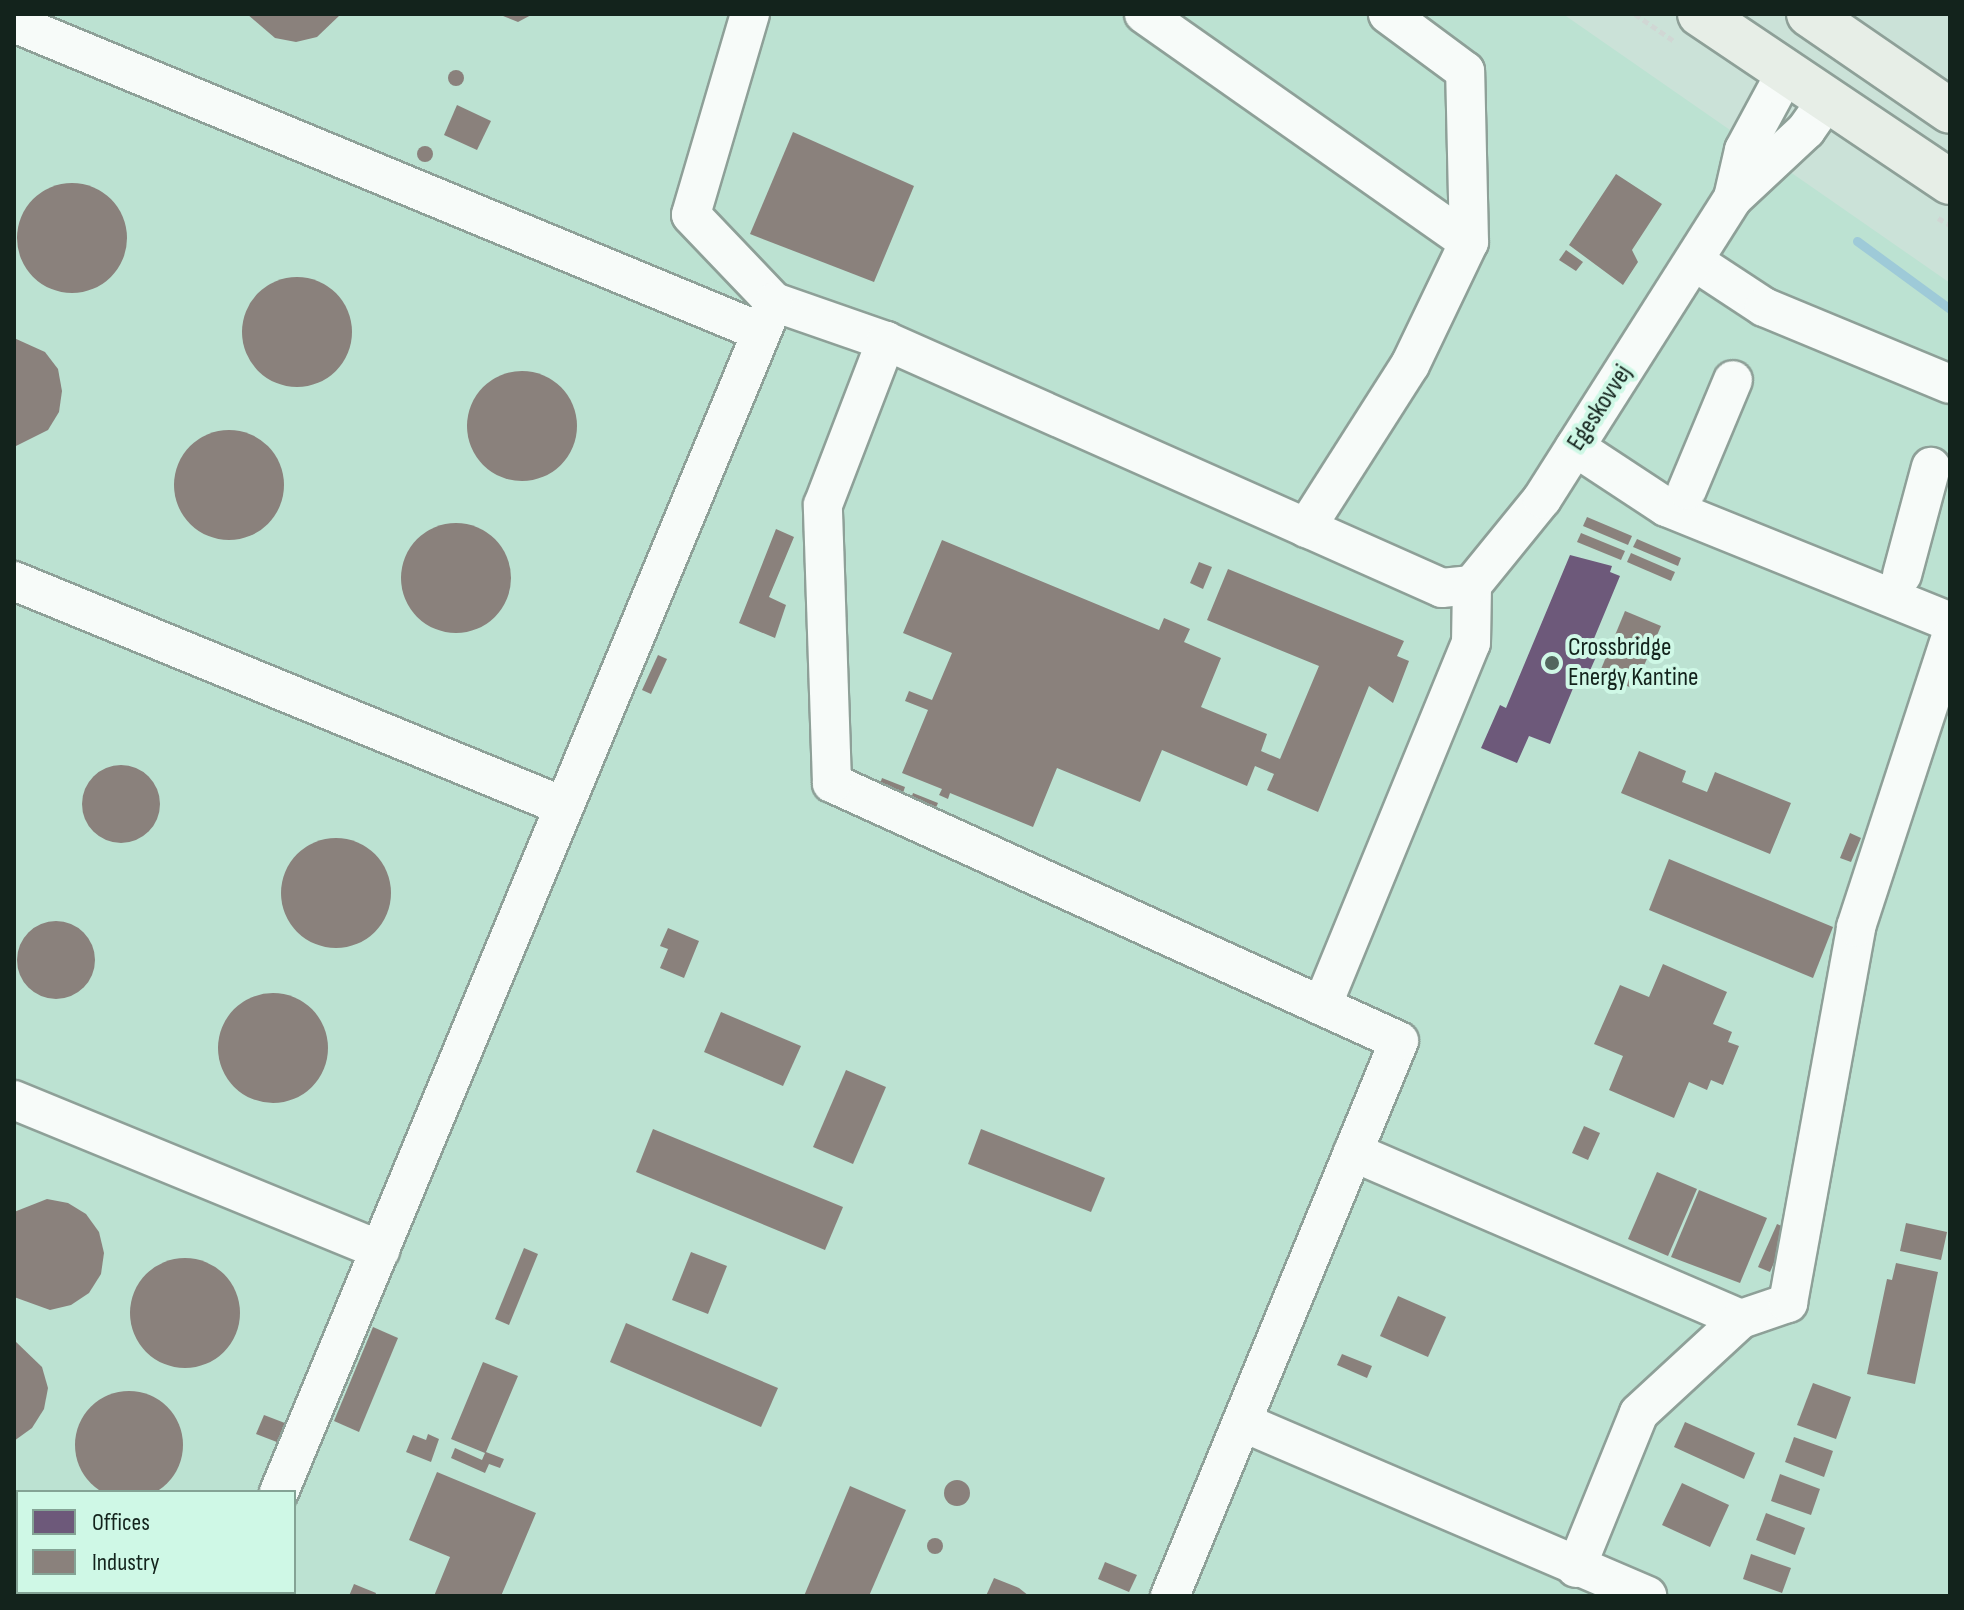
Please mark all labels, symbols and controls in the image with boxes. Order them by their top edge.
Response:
street label: Egeskovvej [1561,359,1639,457]
place label: Crossbridge Energy Kantine [1568,632,1698,694]
marker: Crossbridge Energy Kantine [1543,654,1561,672]
legend [16,1490,296,1594]
text: Offices [92,1508,150,1537]
text: Industry [92,1548,159,1577]

